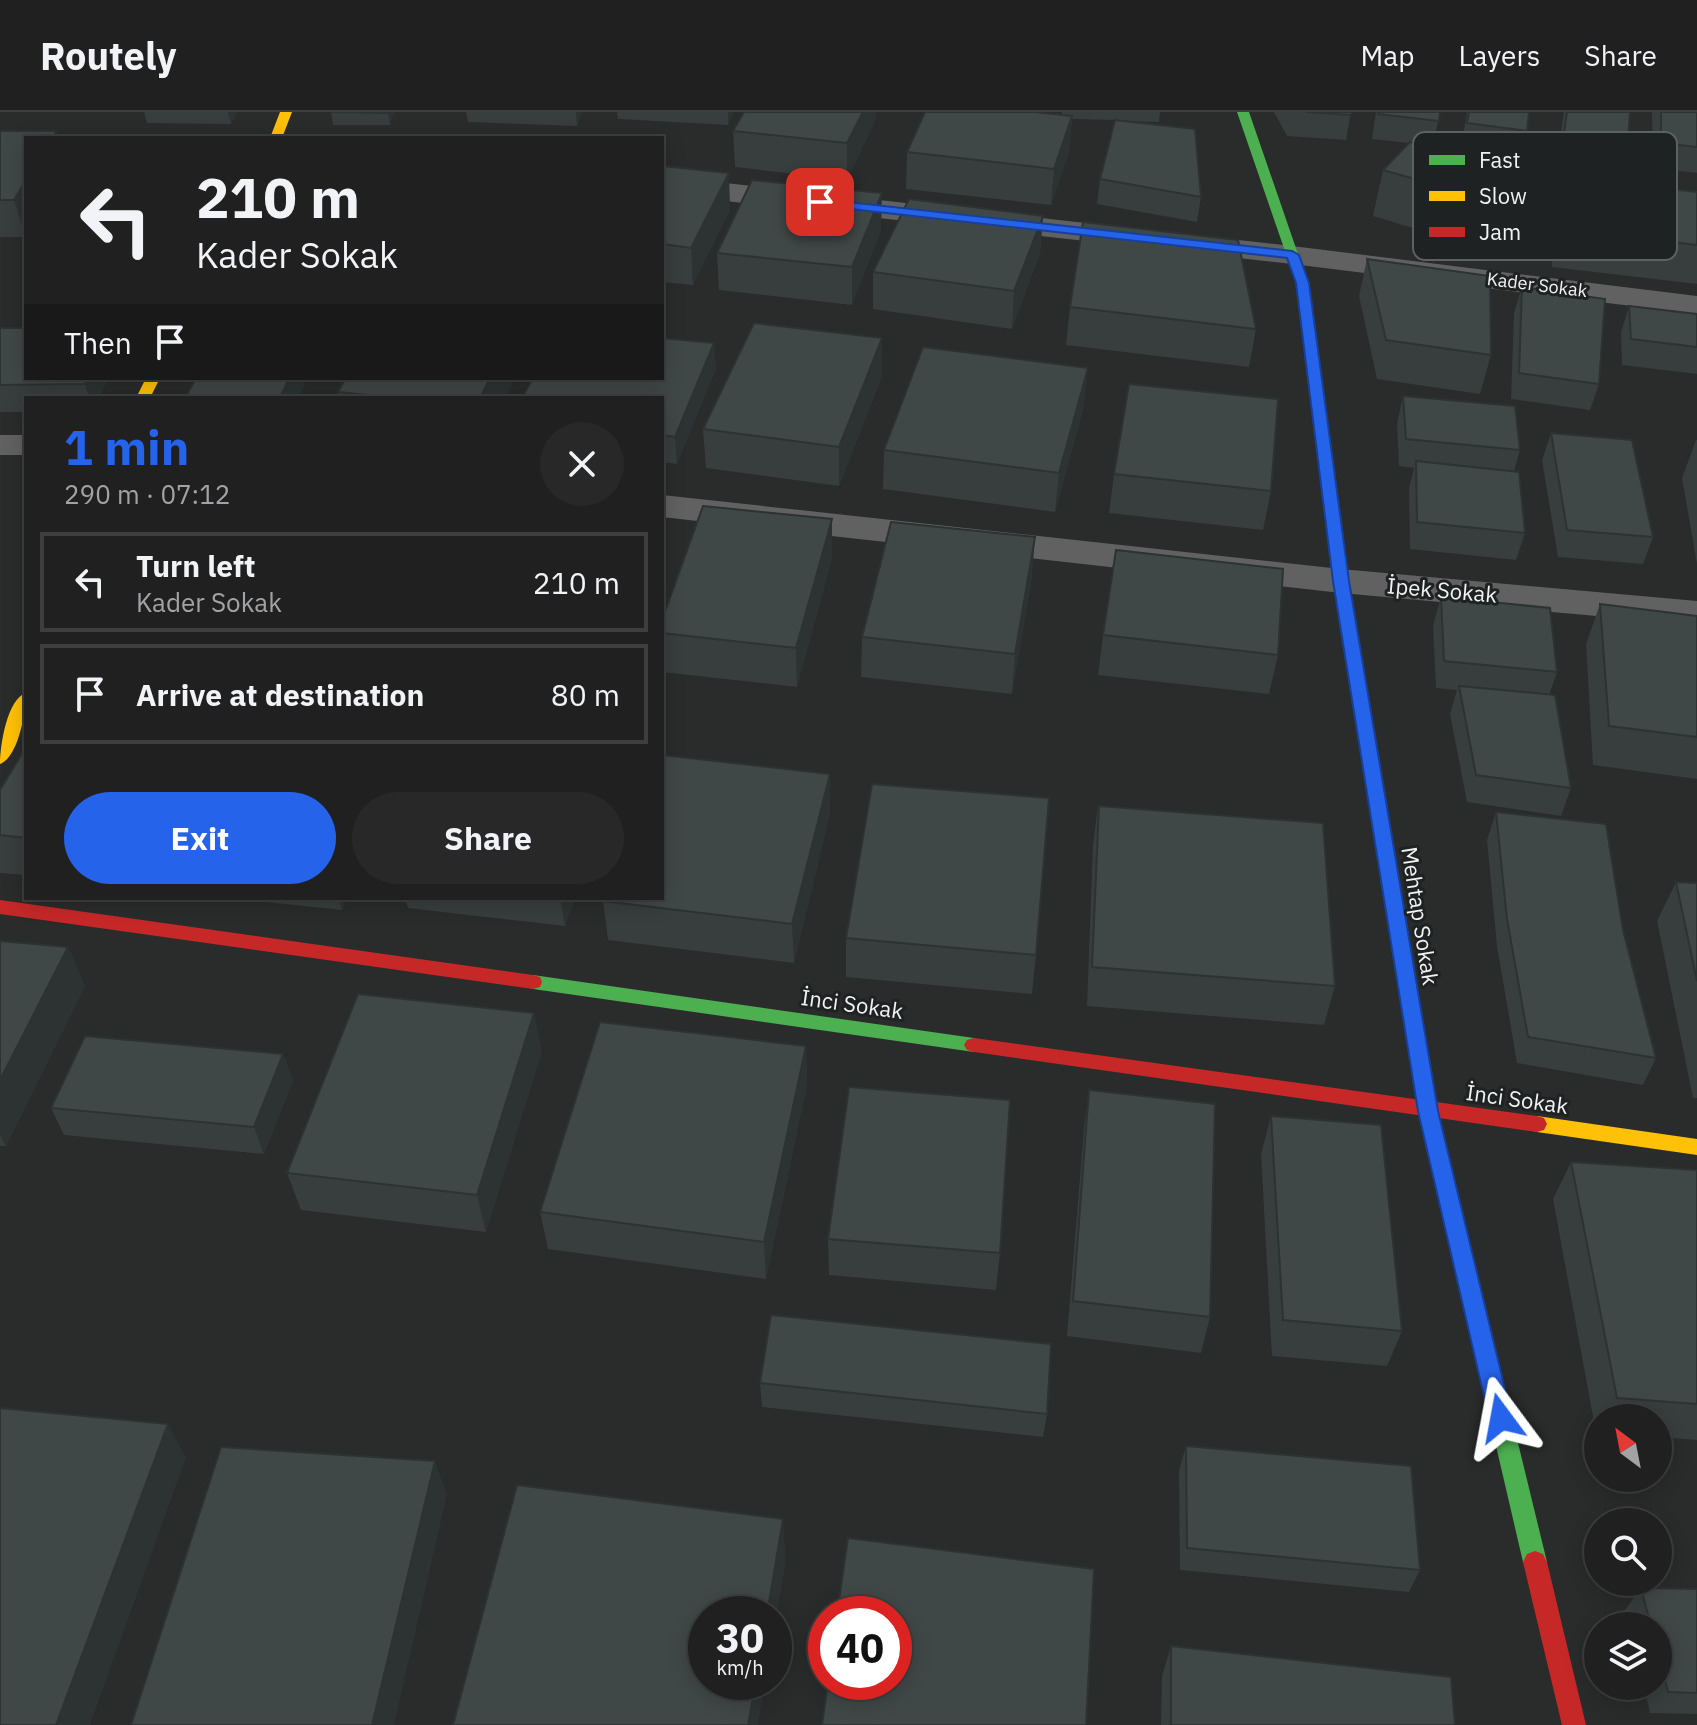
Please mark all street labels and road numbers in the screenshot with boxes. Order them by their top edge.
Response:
street label: Kader Sokak [1486,267,1589,302]
street label: İpek Sokak [1386,570,1499,609]
street label: Mehtap Sokak [1395,845,1446,988]
street label: İnci Sokak [799,982,905,1025]
street label: İnci Sokak [1464,1077,1570,1120]

